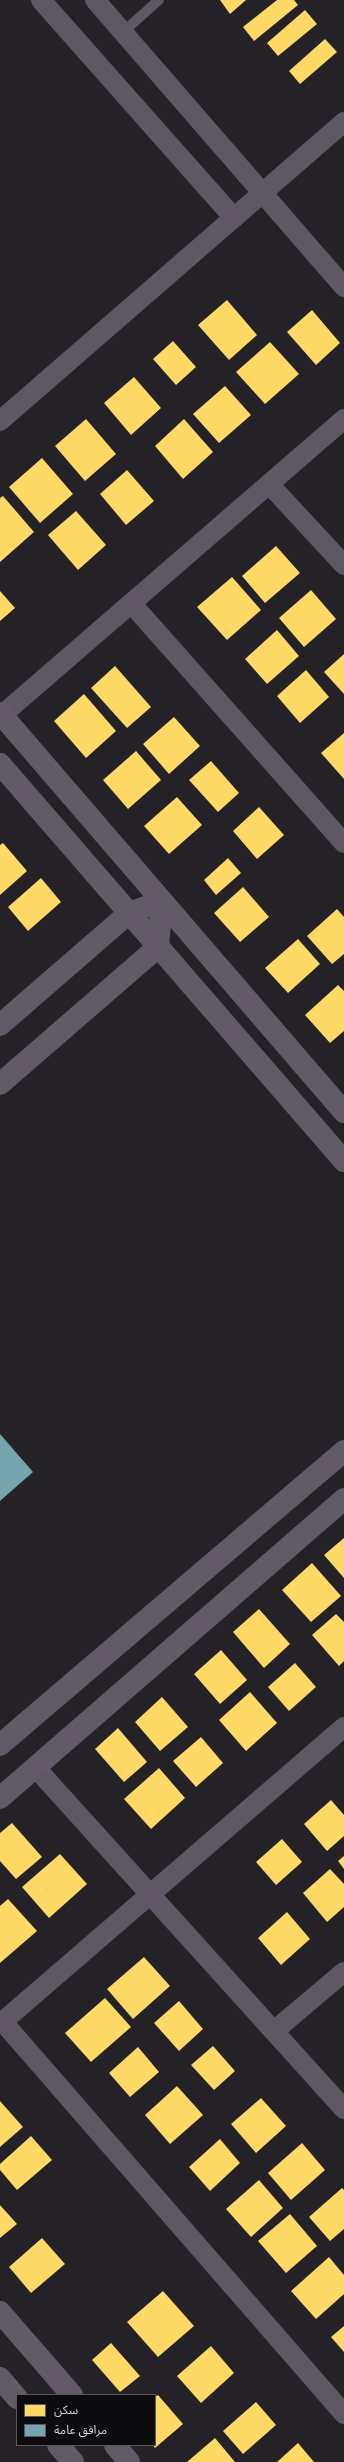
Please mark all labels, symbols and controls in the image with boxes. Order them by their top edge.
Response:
legend [16,2394,156,2446]
text: سكن [54,2402,78,2417]
text: مرافق عامة [54,2422,107,2437]

